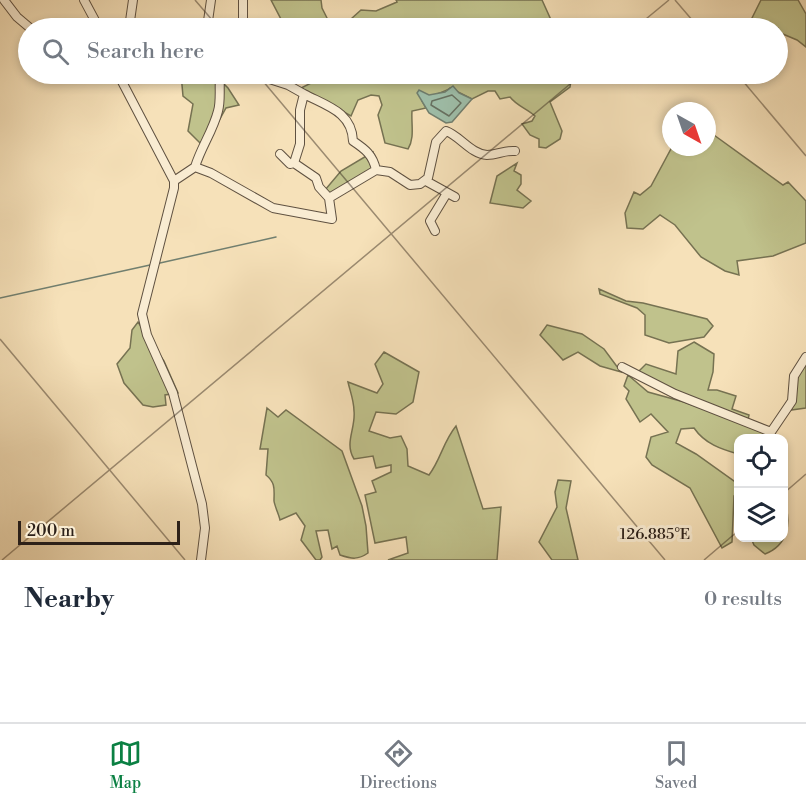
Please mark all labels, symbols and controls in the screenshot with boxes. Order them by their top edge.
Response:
search box [18,18,788,84]
icon: search [39,35,72,68]
text: Search here [87,38,204,65]
north arrow [662,102,716,156]
map controls [734,434,788,542]
button: locate [734,434,788,488]
button: layers [734,488,788,542]
scale bar [18,518,180,546]
text: 200 m [27,521,75,541]
text: 126.885°E [620,525,690,544]
text: Nearby [24,583,114,615]
text: 0 results [704,587,782,612]
tab: Map [109,737,142,793]
tab: Directions [360,737,437,793]
tab: Saved [655,737,697,793]

